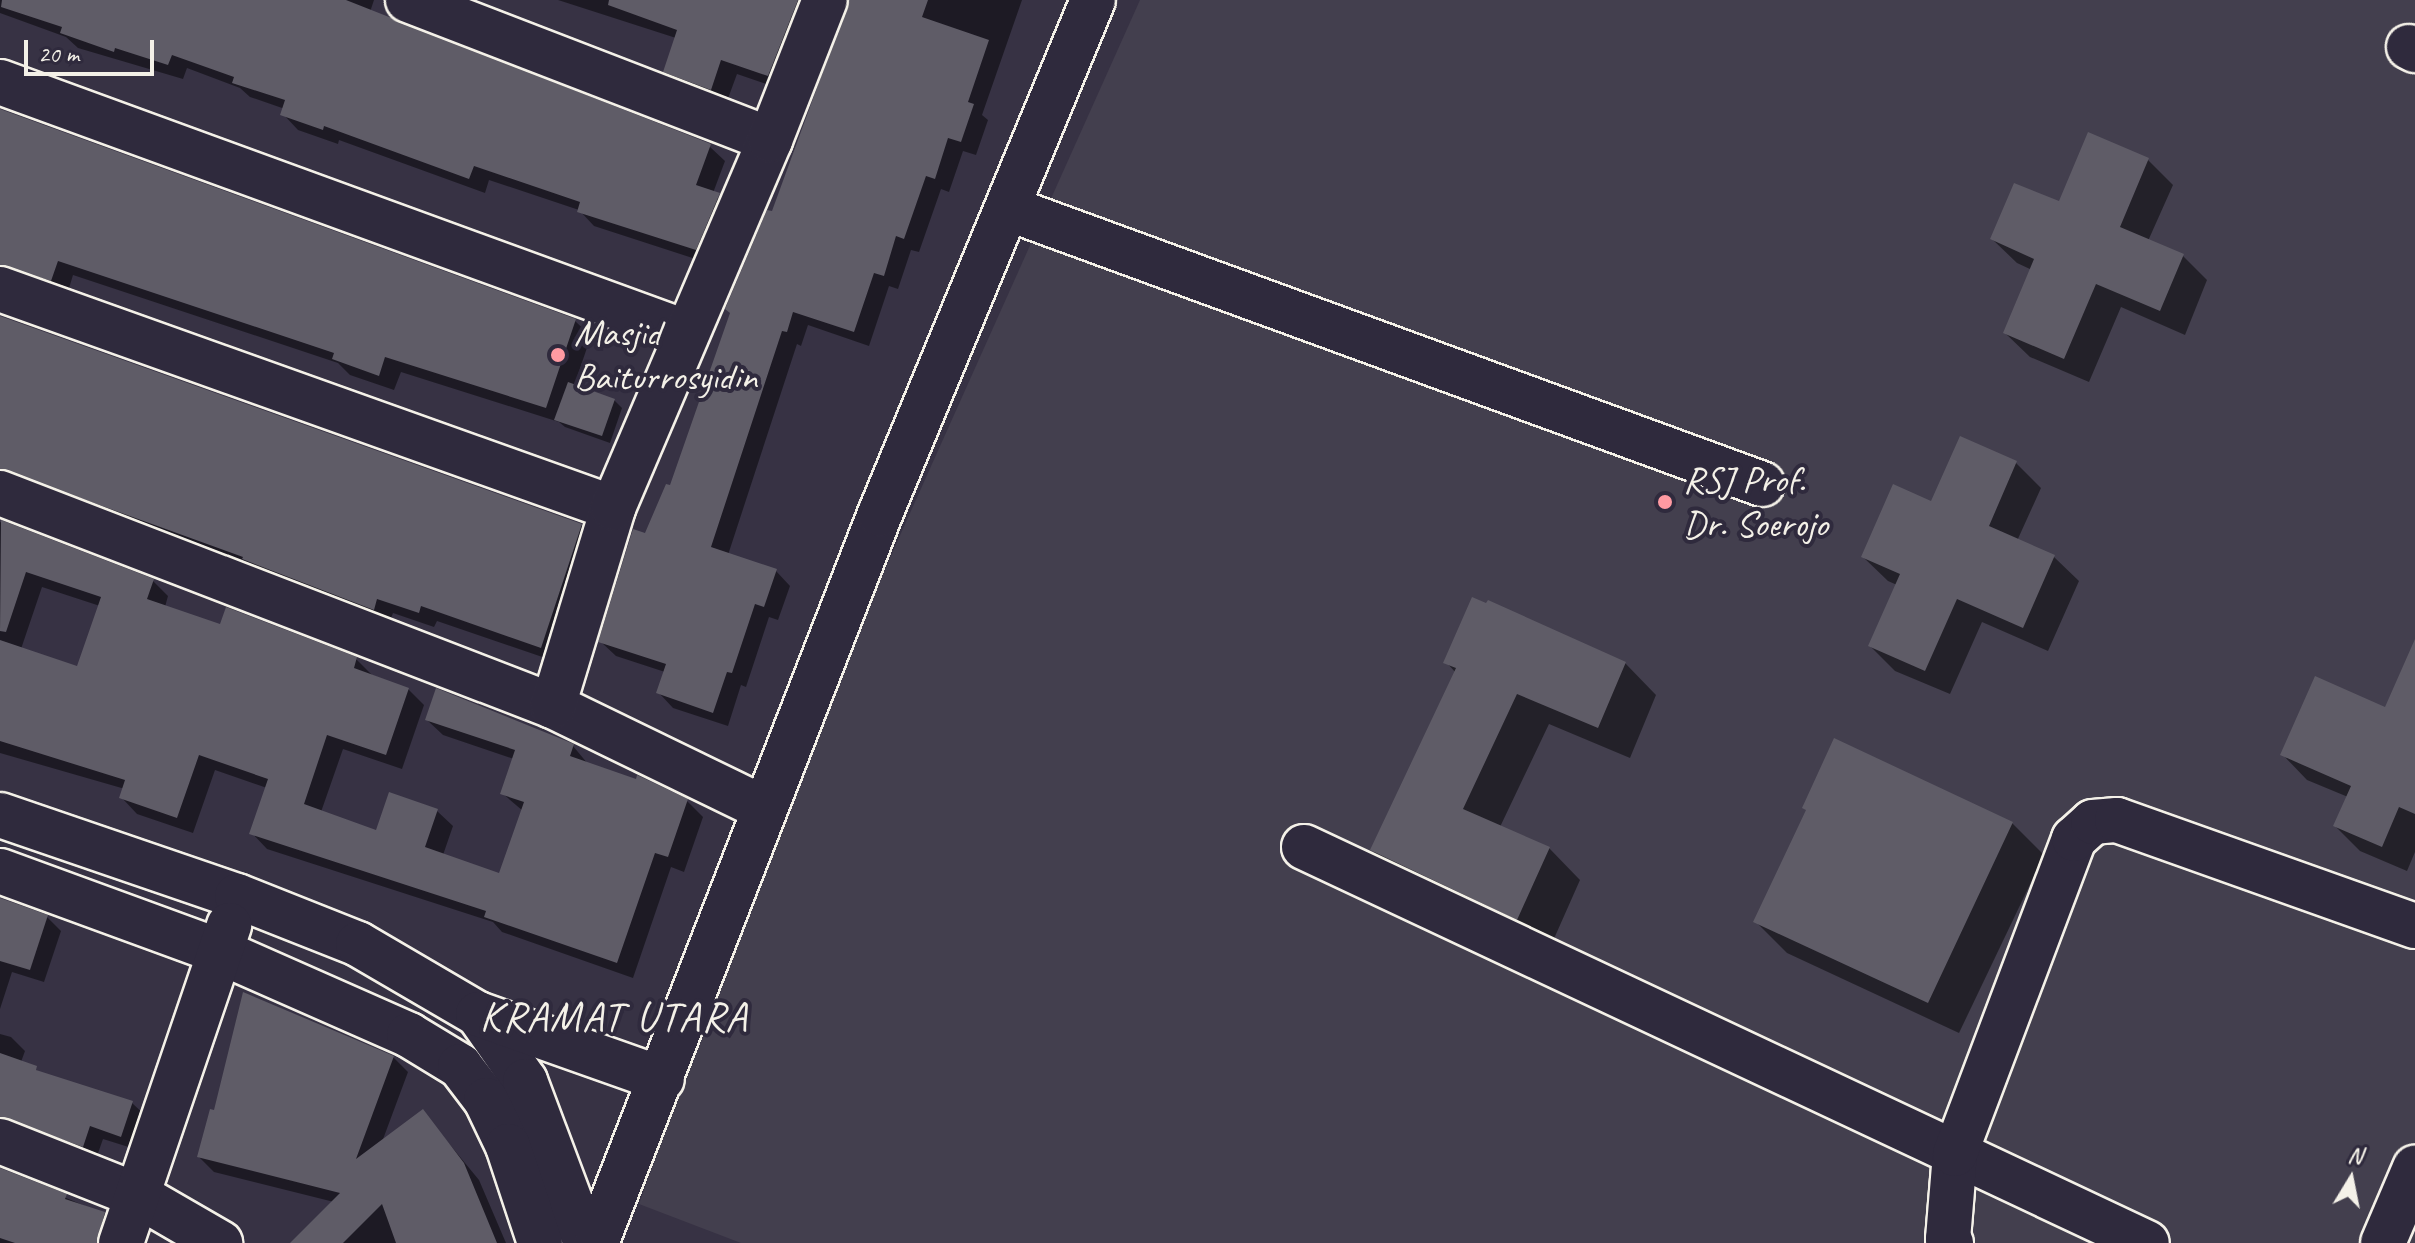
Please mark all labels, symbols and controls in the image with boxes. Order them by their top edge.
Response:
scale bar [28,24,158,74]
text: 20 m [38,39,79,69]
place label: Masjid Baiturrosyidin [574,310,757,400]
marker: Masjid Baiturrosyidin [549,346,567,364]
place label: RSJ Prof. Dr. Soerojo [1683,457,1828,546]
marker: RSJ Prof. Dr. Soerojo [1654,491,1676,513]
district label: KRAMAT UTARA [481,992,747,1042]
north arrow [2311,1139,2391,1219]
text: N [2346,1140,2364,1170]

